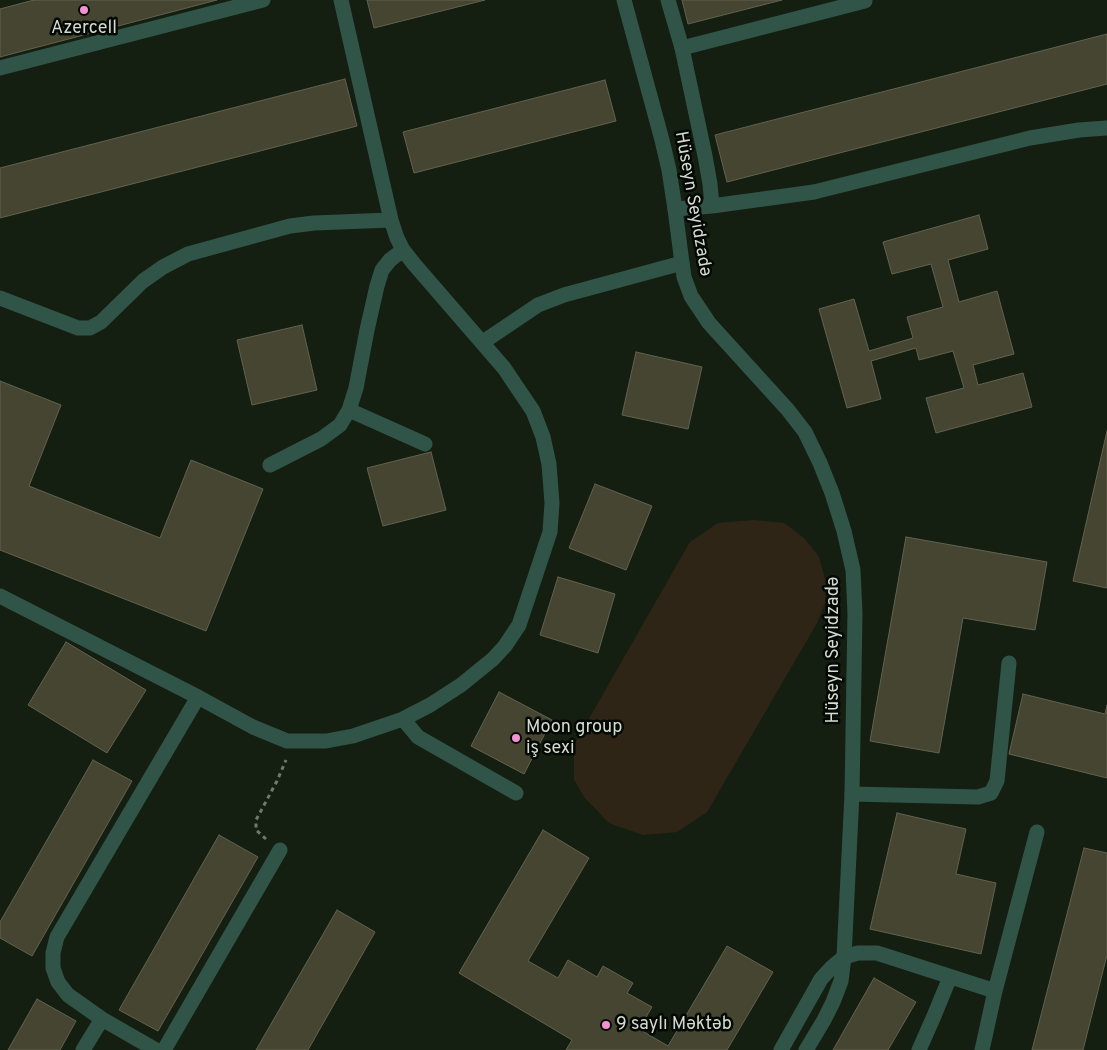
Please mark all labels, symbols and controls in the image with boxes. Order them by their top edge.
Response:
marker: Azercell [78,4,90,16]
place label: Azercell [51,18,117,40]
street label: Hüseyn Seyidzadə [669,130,715,278]
street label: Hüseyn Seyidzadə [823,576,845,724]
place label: Moon group iş sexi [526,717,622,760]
marker: Moon group iş sexi [510,732,522,744]
place label: 9 saylı Məktəb [616,1014,732,1036]
marker: 9 saylı Məktəb [600,1019,612,1031]

